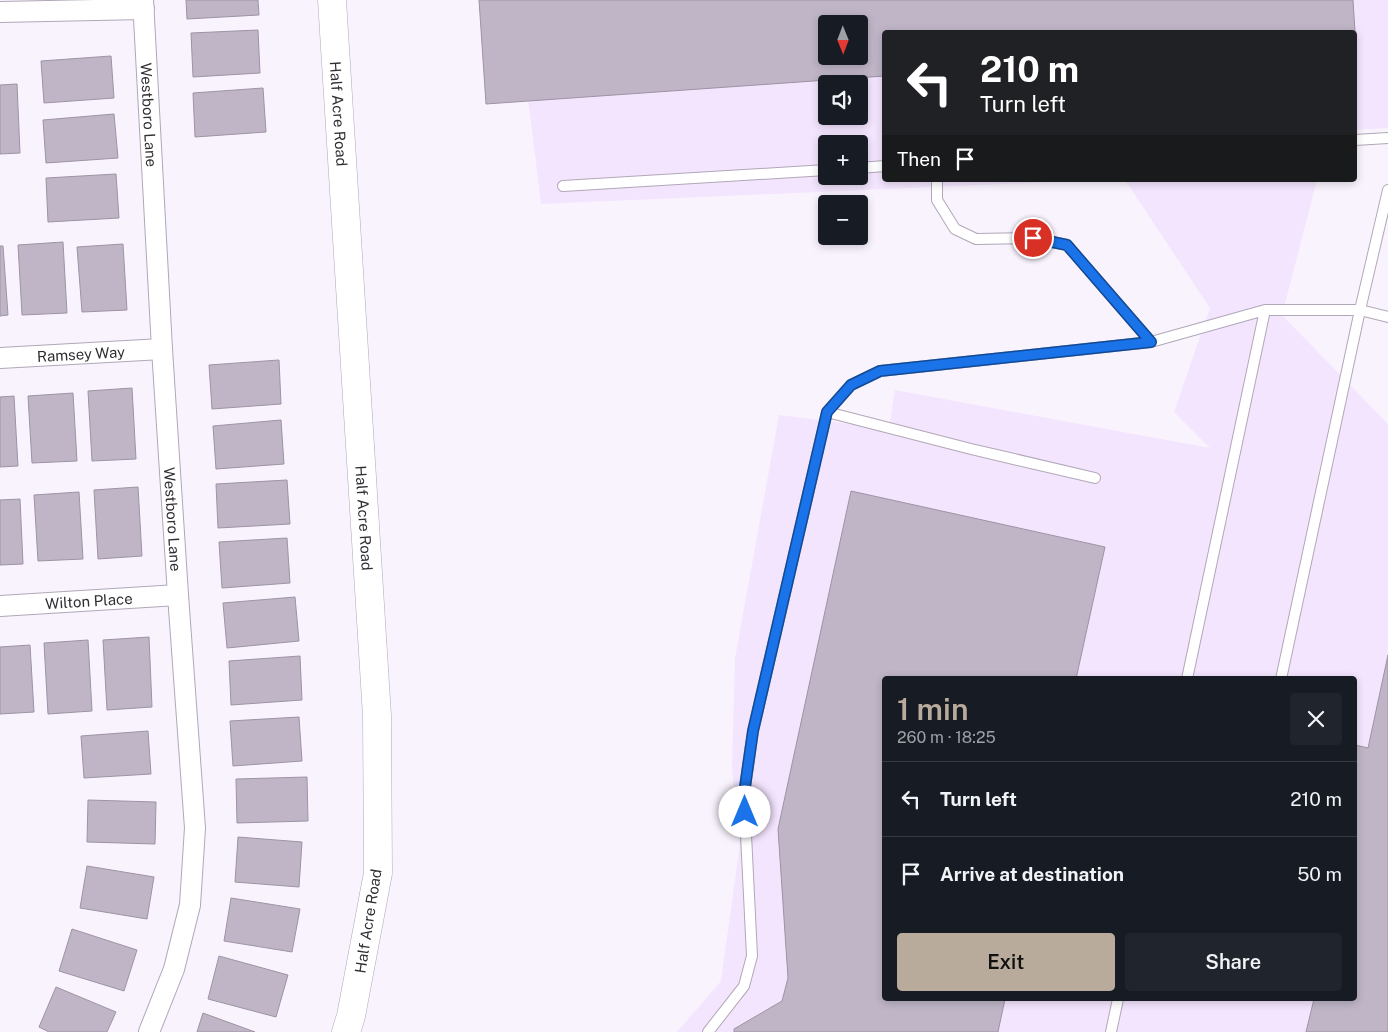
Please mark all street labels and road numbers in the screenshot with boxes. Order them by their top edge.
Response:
street label: Half Acre Road [327,61,351,167]
street label: Westboro Lane [138,62,161,167]
street label: Ramsey Way [36,343,125,364]
street label: Half Acre Road [353,465,376,571]
street label: Westboro Lane [161,466,185,572]
street label: Wilton Place [45,589,133,612]
street label: Half Acre Road [351,868,385,974]

